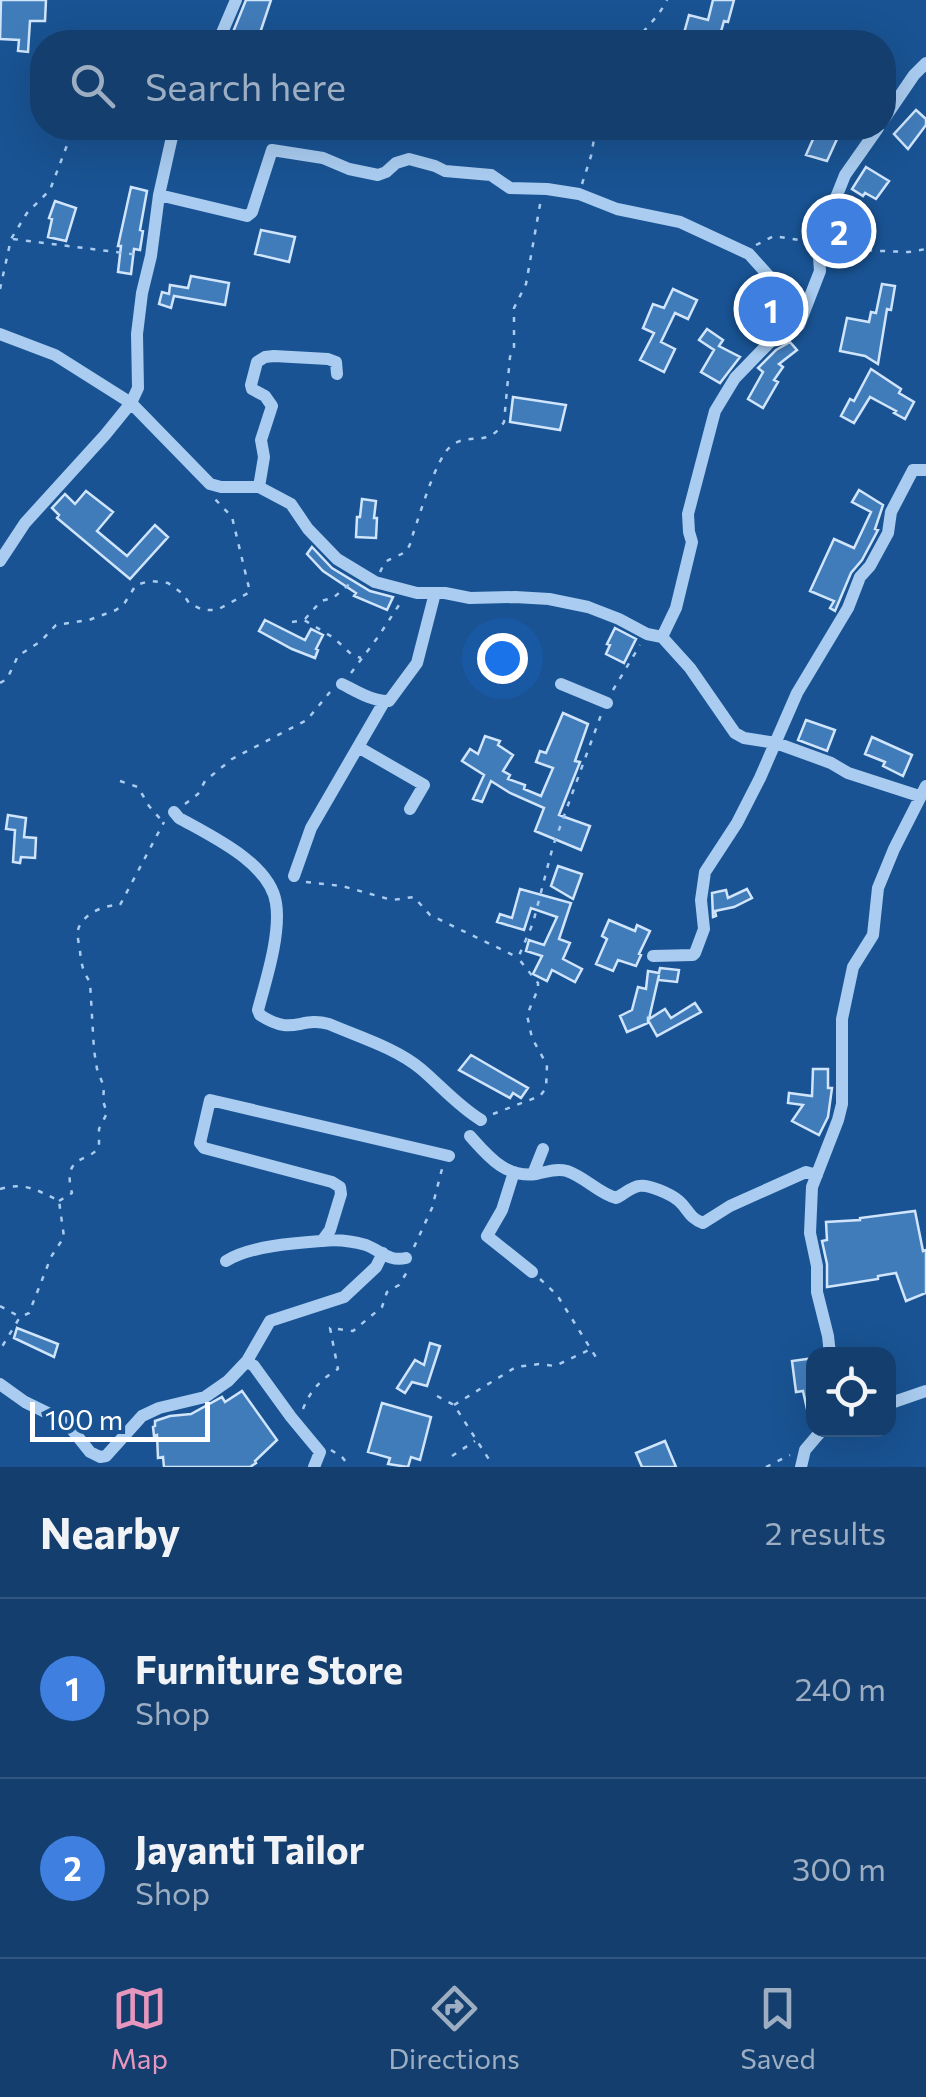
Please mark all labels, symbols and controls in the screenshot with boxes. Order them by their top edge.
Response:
search box [30,30,896,140]
icon: search [65,58,120,113]
text: Search here [145,62,346,109]
pin: 2 [806,194,872,268]
pin: 1 [738,272,804,346]
your location [477,633,528,684]
map controls [806,1347,896,1437]
button: locate [806,1347,896,1437]
scale bar [30,1397,210,1442]
text: 100 m [45,1402,123,1436]
text: Nearby [40,1506,180,1558]
text: 2 results [765,1512,886,1552]
text: Furniture Store [135,1645,403,1692]
text: 1 [65,1668,80,1708]
text: 240 m [795,1668,886,1708]
text: Shop [135,1692,210,1732]
text: Jayanti Tailor [135,1825,364,1872]
text: 2 [63,1848,82,1888]
text: 300 m [792,1848,886,1888]
text: Shop [135,1872,210,1912]
tab: Map [110,1981,168,2075]
tab: Directions [388,1981,520,2075]
tab: Saved [740,1981,816,2075]

